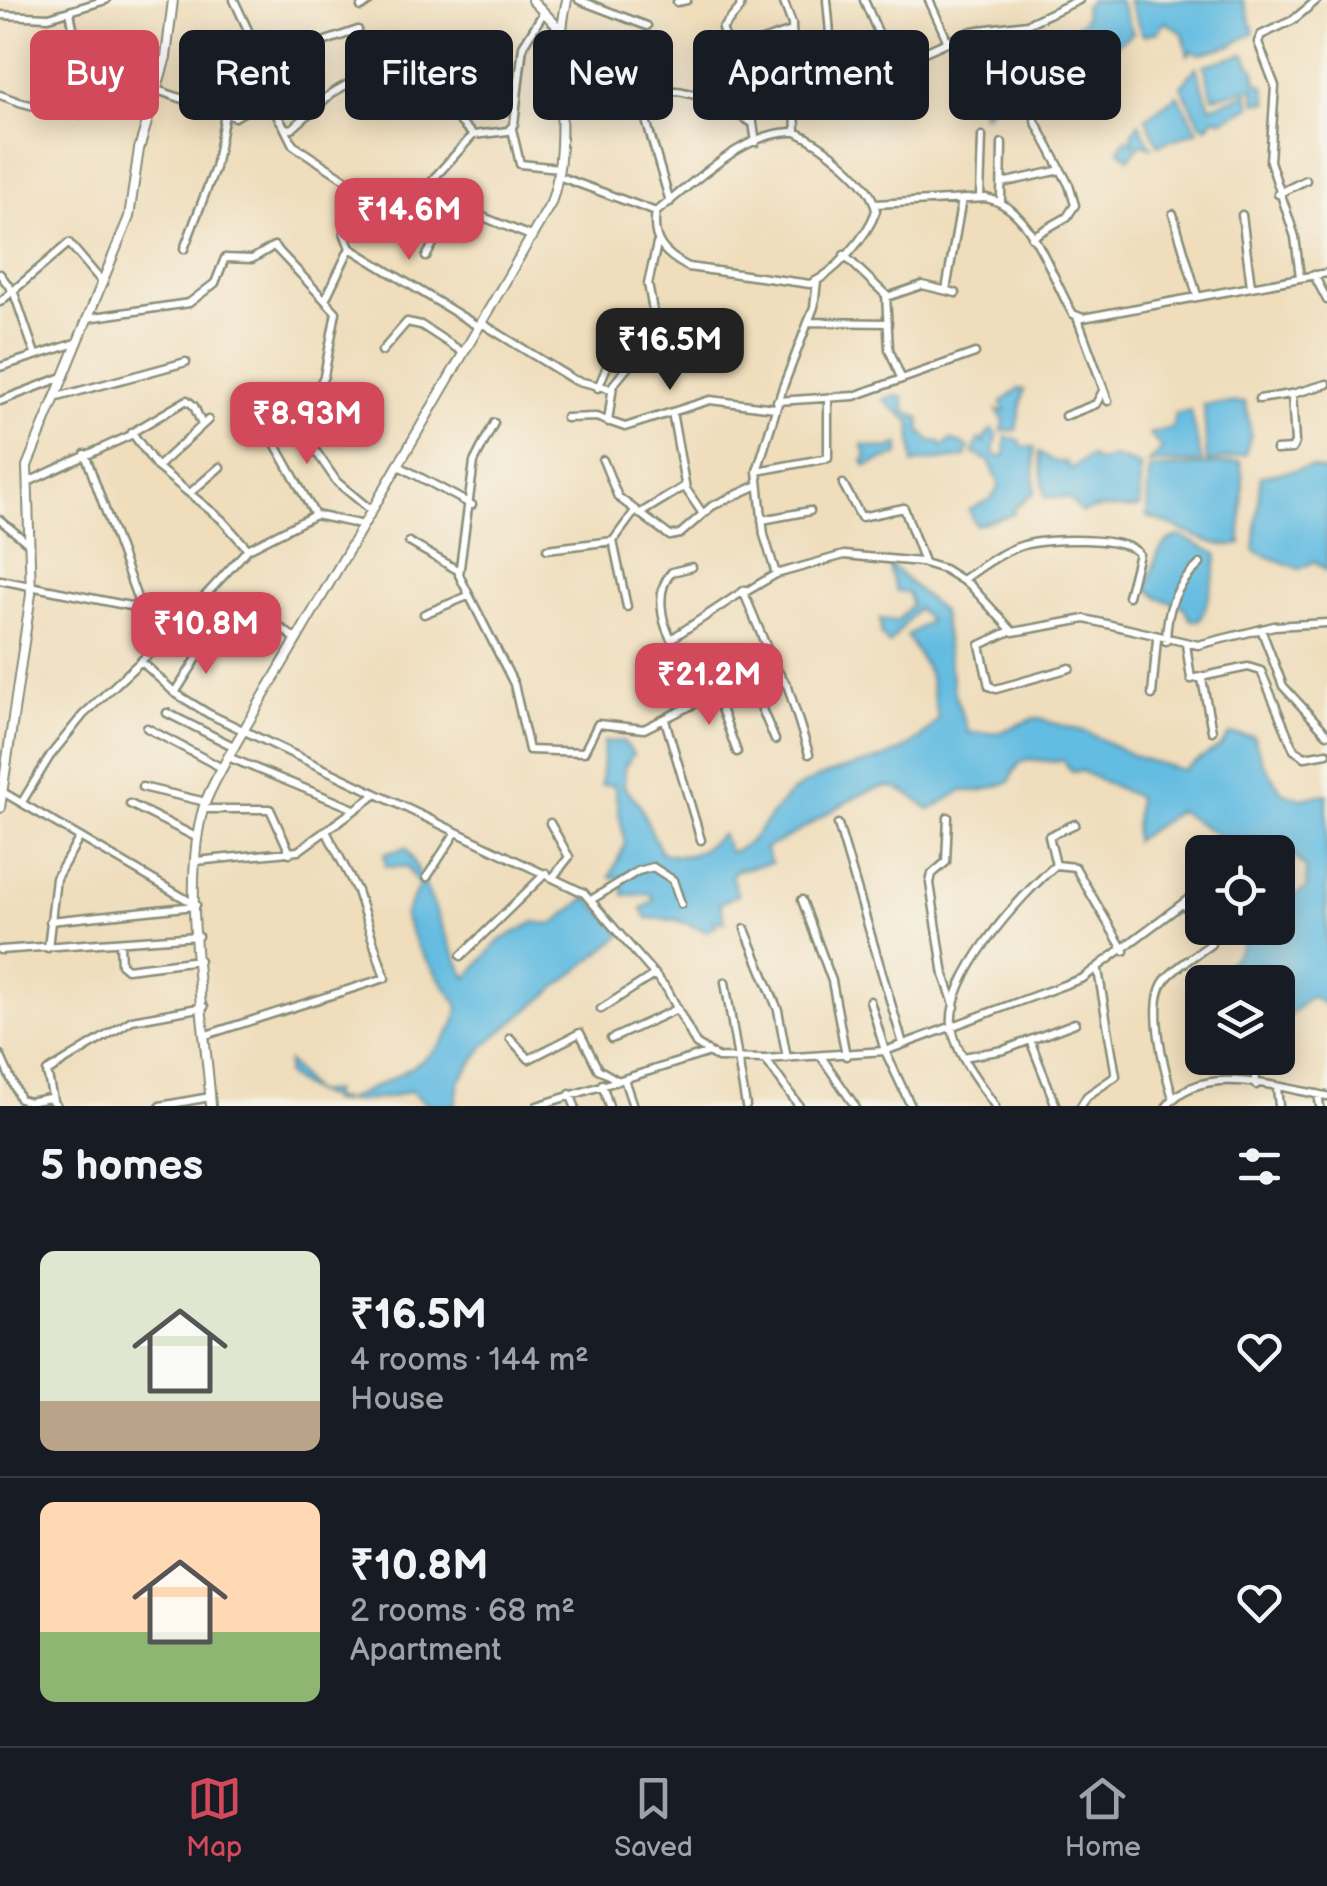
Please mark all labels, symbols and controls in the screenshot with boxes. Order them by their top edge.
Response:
chip: Buy [30,30,159,120]
chip: Rent [179,30,325,120]
chip: Filters [345,30,513,120]
chip: New [533,30,673,120]
chip: Apartment [693,30,929,120]
chip: House [949,30,1121,120]
pin: ₹14.6M [328,178,490,263]
text: ₹14.6M [357,191,461,230]
pin: ₹16.5M [589,308,751,393]
text: ₹16.5M [618,321,722,360]
pin: ₹8.93M [226,382,388,467]
text: ₹8.93M [252,395,362,434]
pin: ₹10.8M [125,592,287,677]
text: ₹10.8M [153,605,259,644]
pin: ₹21.2M [628,643,790,728]
text: ₹21.2M [657,656,761,695]
map controls [1185,835,1295,1075]
button: locate [1185,835,1295,945]
button: layers [1185,965,1295,1075]
icon: filters [1232,1139,1287,1194]
text: 5 homes [40,1141,203,1192]
text: ₹16.5M [350,1290,487,1341]
icon: home [120,1291,240,1411]
icon: heart [1232,1324,1287,1379]
text: 4 rooms · 144 m² [350,1341,589,1380]
text: House [350,1380,444,1419]
text: ₹10.8M [350,1541,489,1592]
icon: home [120,1542,240,1662]
icon: heart [1232,1575,1287,1630]
text: 2 rooms · 68 m² [350,1592,575,1631]
text: Apartment [350,1631,501,1670]
tab: Map [186,1771,242,1864]
tab: Saved [614,1771,693,1864]
tab: Home [1065,1771,1141,1864]

